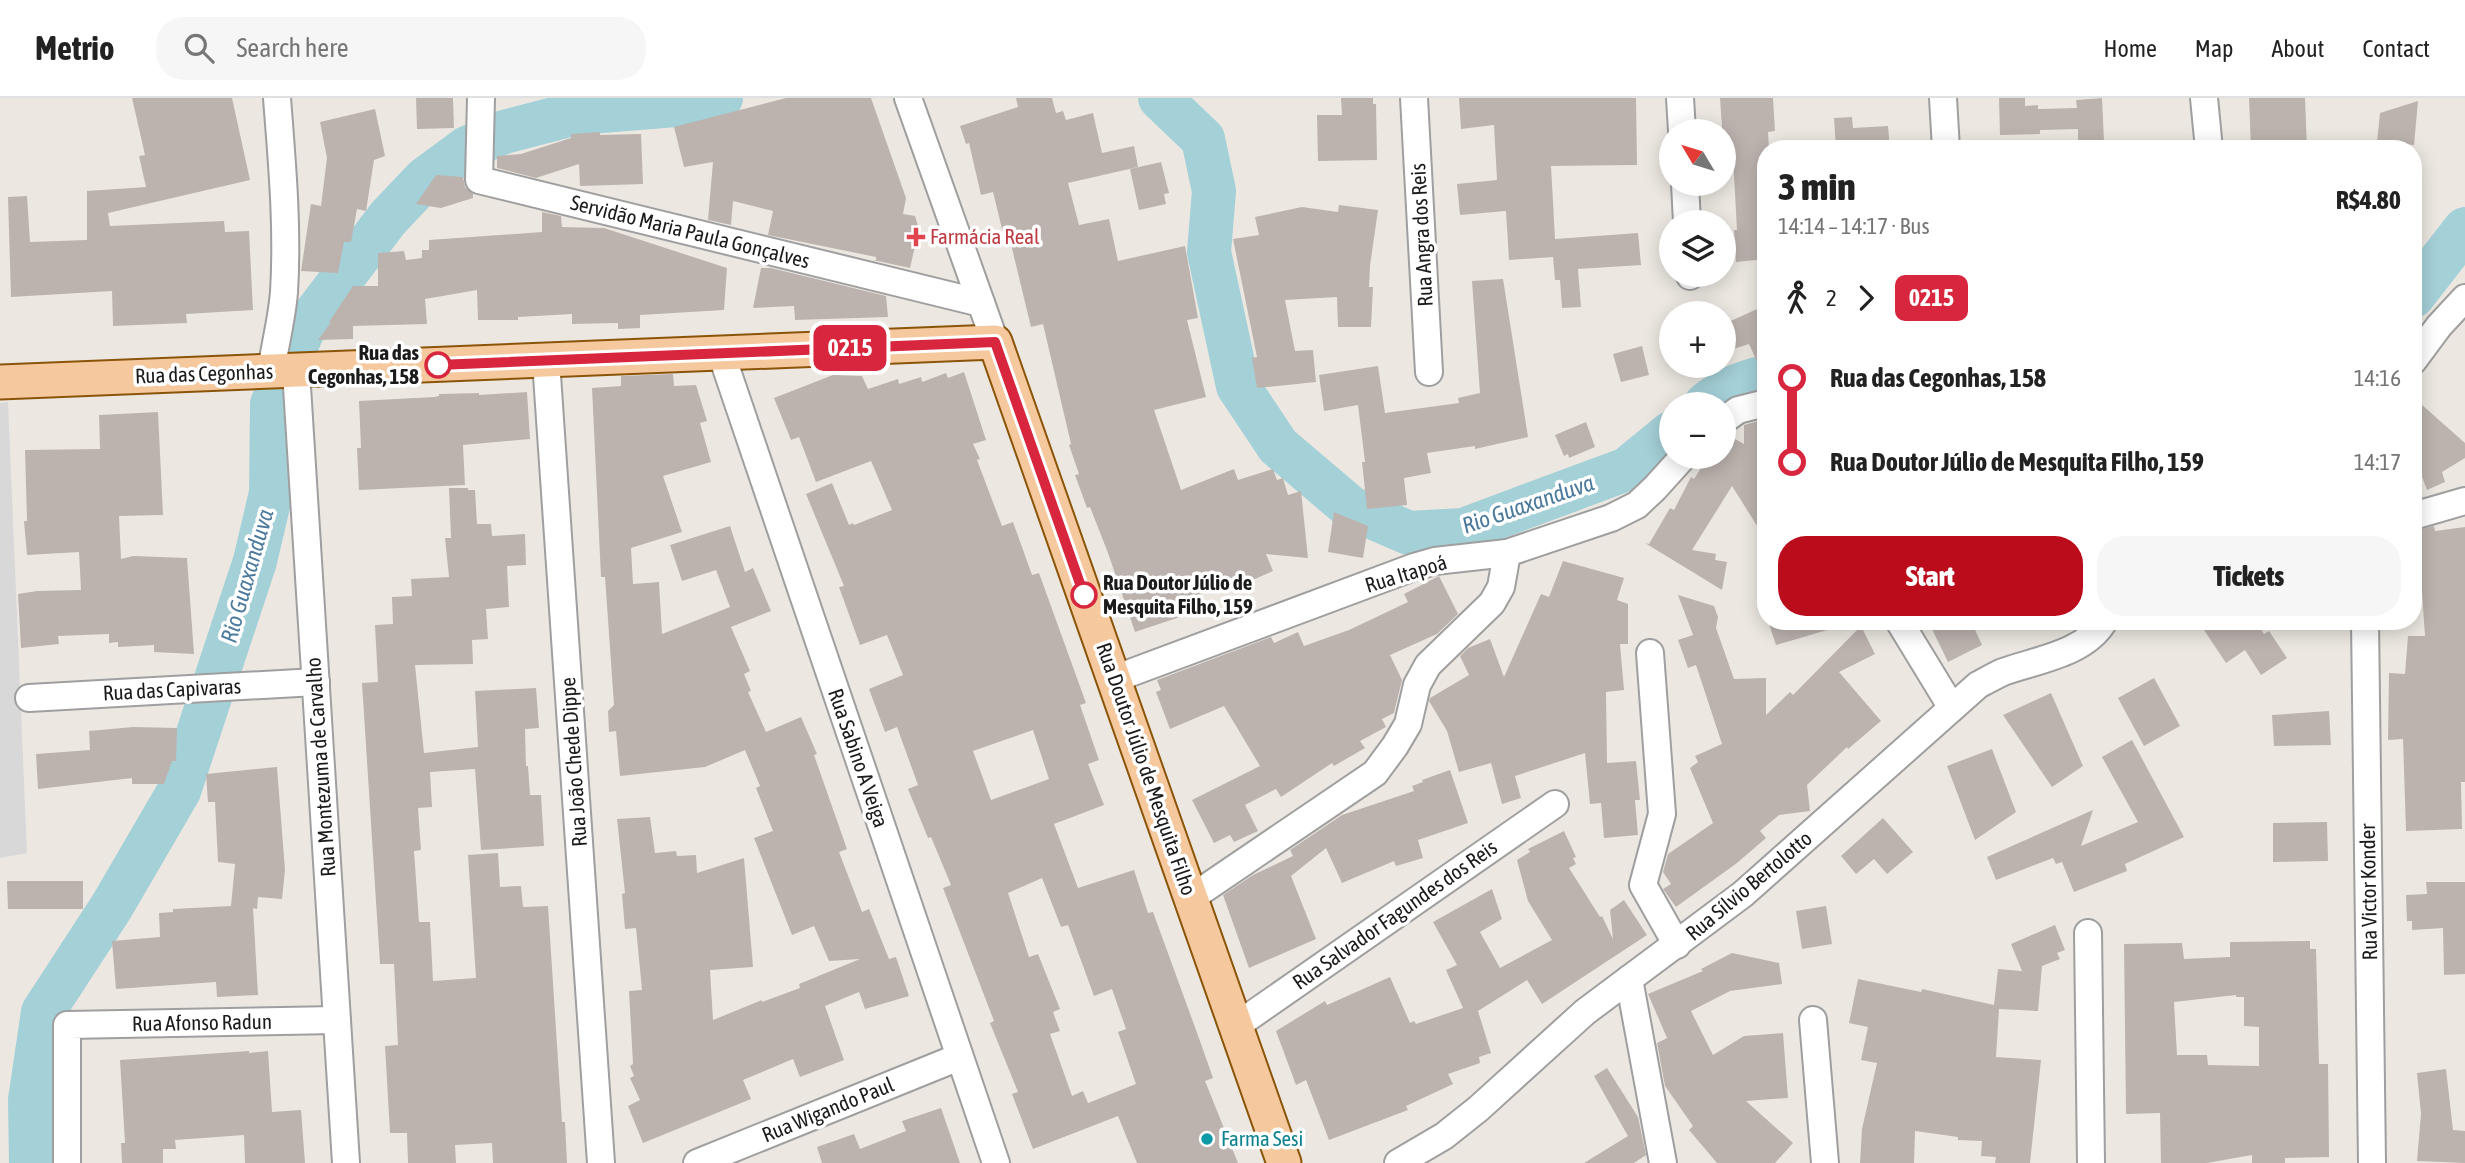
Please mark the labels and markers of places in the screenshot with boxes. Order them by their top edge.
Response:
place label: Farmácia Real [930,224,1040,248]
marker: Farmácia Real [908,229,924,245]
place label: Rua das Cegonhas, 158 [308,340,420,388]
marker: Rua das Cegonhas, 158 [425,352,451,378]
place label: Rua Doutor Júlio de Mesquita Filho, 159 [1103,570,1253,618]
marker: Rua Doutor Júlio de Mesquita Filho, 159 [1071,582,1097,608]
place label: Farma Sesi [1221,1126,1303,1150]
marker: Farma Sesi [1199,1131,1215,1147]

